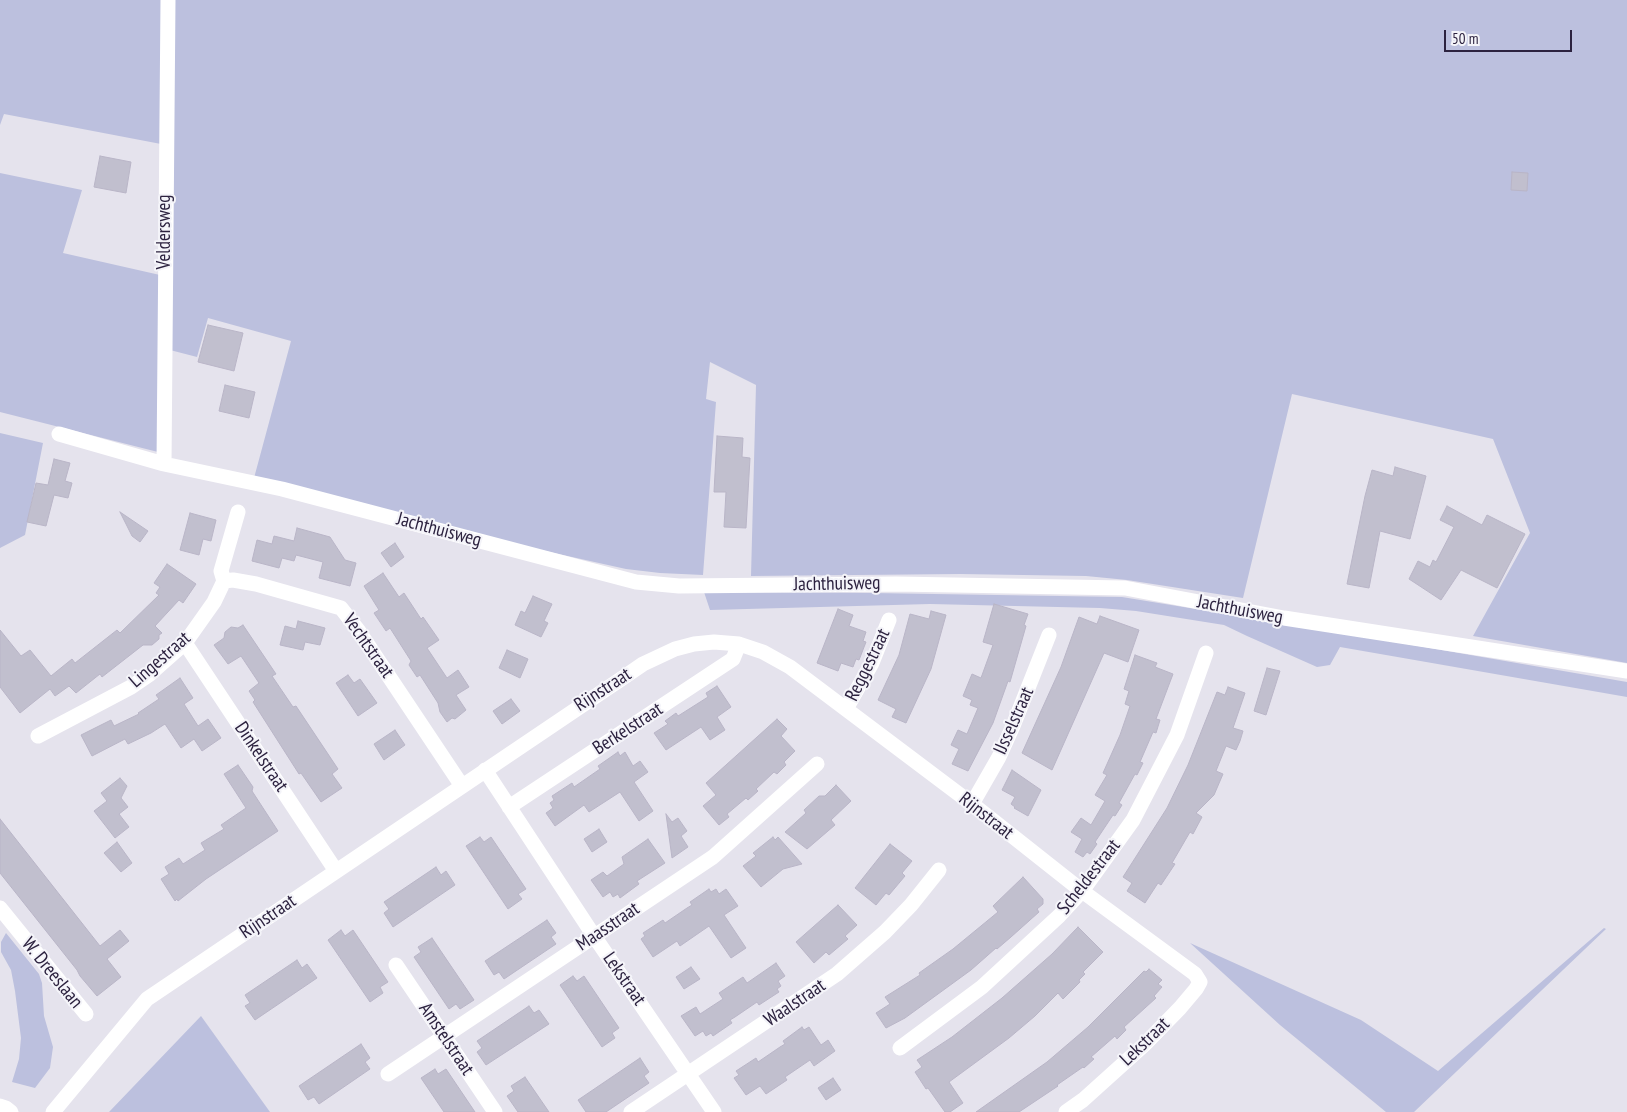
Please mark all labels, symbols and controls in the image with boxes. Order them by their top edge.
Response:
scale bar [1447,20,1574,52]
text: 50 m [1452,29,1478,48]
street label: Veldersweg [154,195,176,269]
street label: Jachthuisweg [394,508,484,552]
street label: Jachthuisweg [793,572,881,596]
street label: Jachthuisweg [1195,591,1285,629]
street label: Vechtstraat [338,609,398,683]
street label: Reggestraat [841,625,895,705]
street label: Lingestraat [125,627,195,693]
street label: Rijnstraat [570,663,636,717]
street label: IJsselstraat [989,684,1039,758]
street label: Berkelstraat [589,698,667,760]
street label: Dinkelstraat [229,718,293,796]
street label: Rijnstraat [954,788,1018,844]
street label: Scheldestraat [1053,835,1125,919]
street label: Rijnstraat [236,890,300,944]
street label: Maasstraat [572,898,644,956]
street label: W. Dreeslaan [17,933,87,1013]
street label: Lekstraat [598,948,650,1010]
street label: Waalstraat [760,974,830,1032]
street label: Amstelstraat [414,998,478,1080]
street label: Lekstraat [1116,1013,1174,1071]

